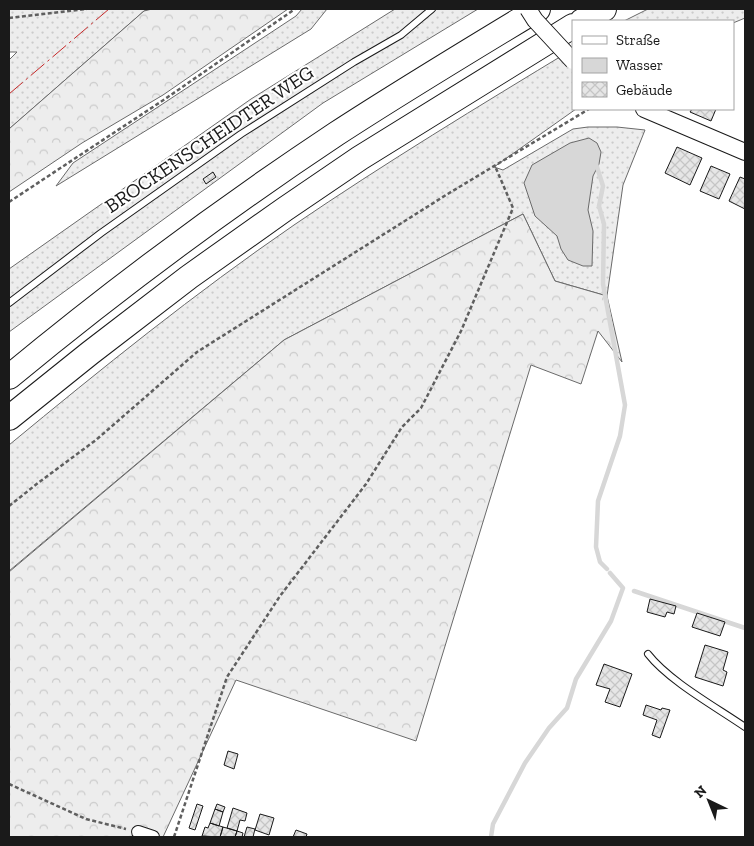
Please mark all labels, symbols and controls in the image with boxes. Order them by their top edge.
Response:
legend [572,20,734,110]
text: Straße [616,31,660,49]
text: Wasser [616,56,663,74]
street label: BROCKENSCHEIDTER WEG [100,60,318,218]
text: Gebäude [616,81,672,99]
north arrow [684,776,734,826]
text: N [691,782,710,802]

